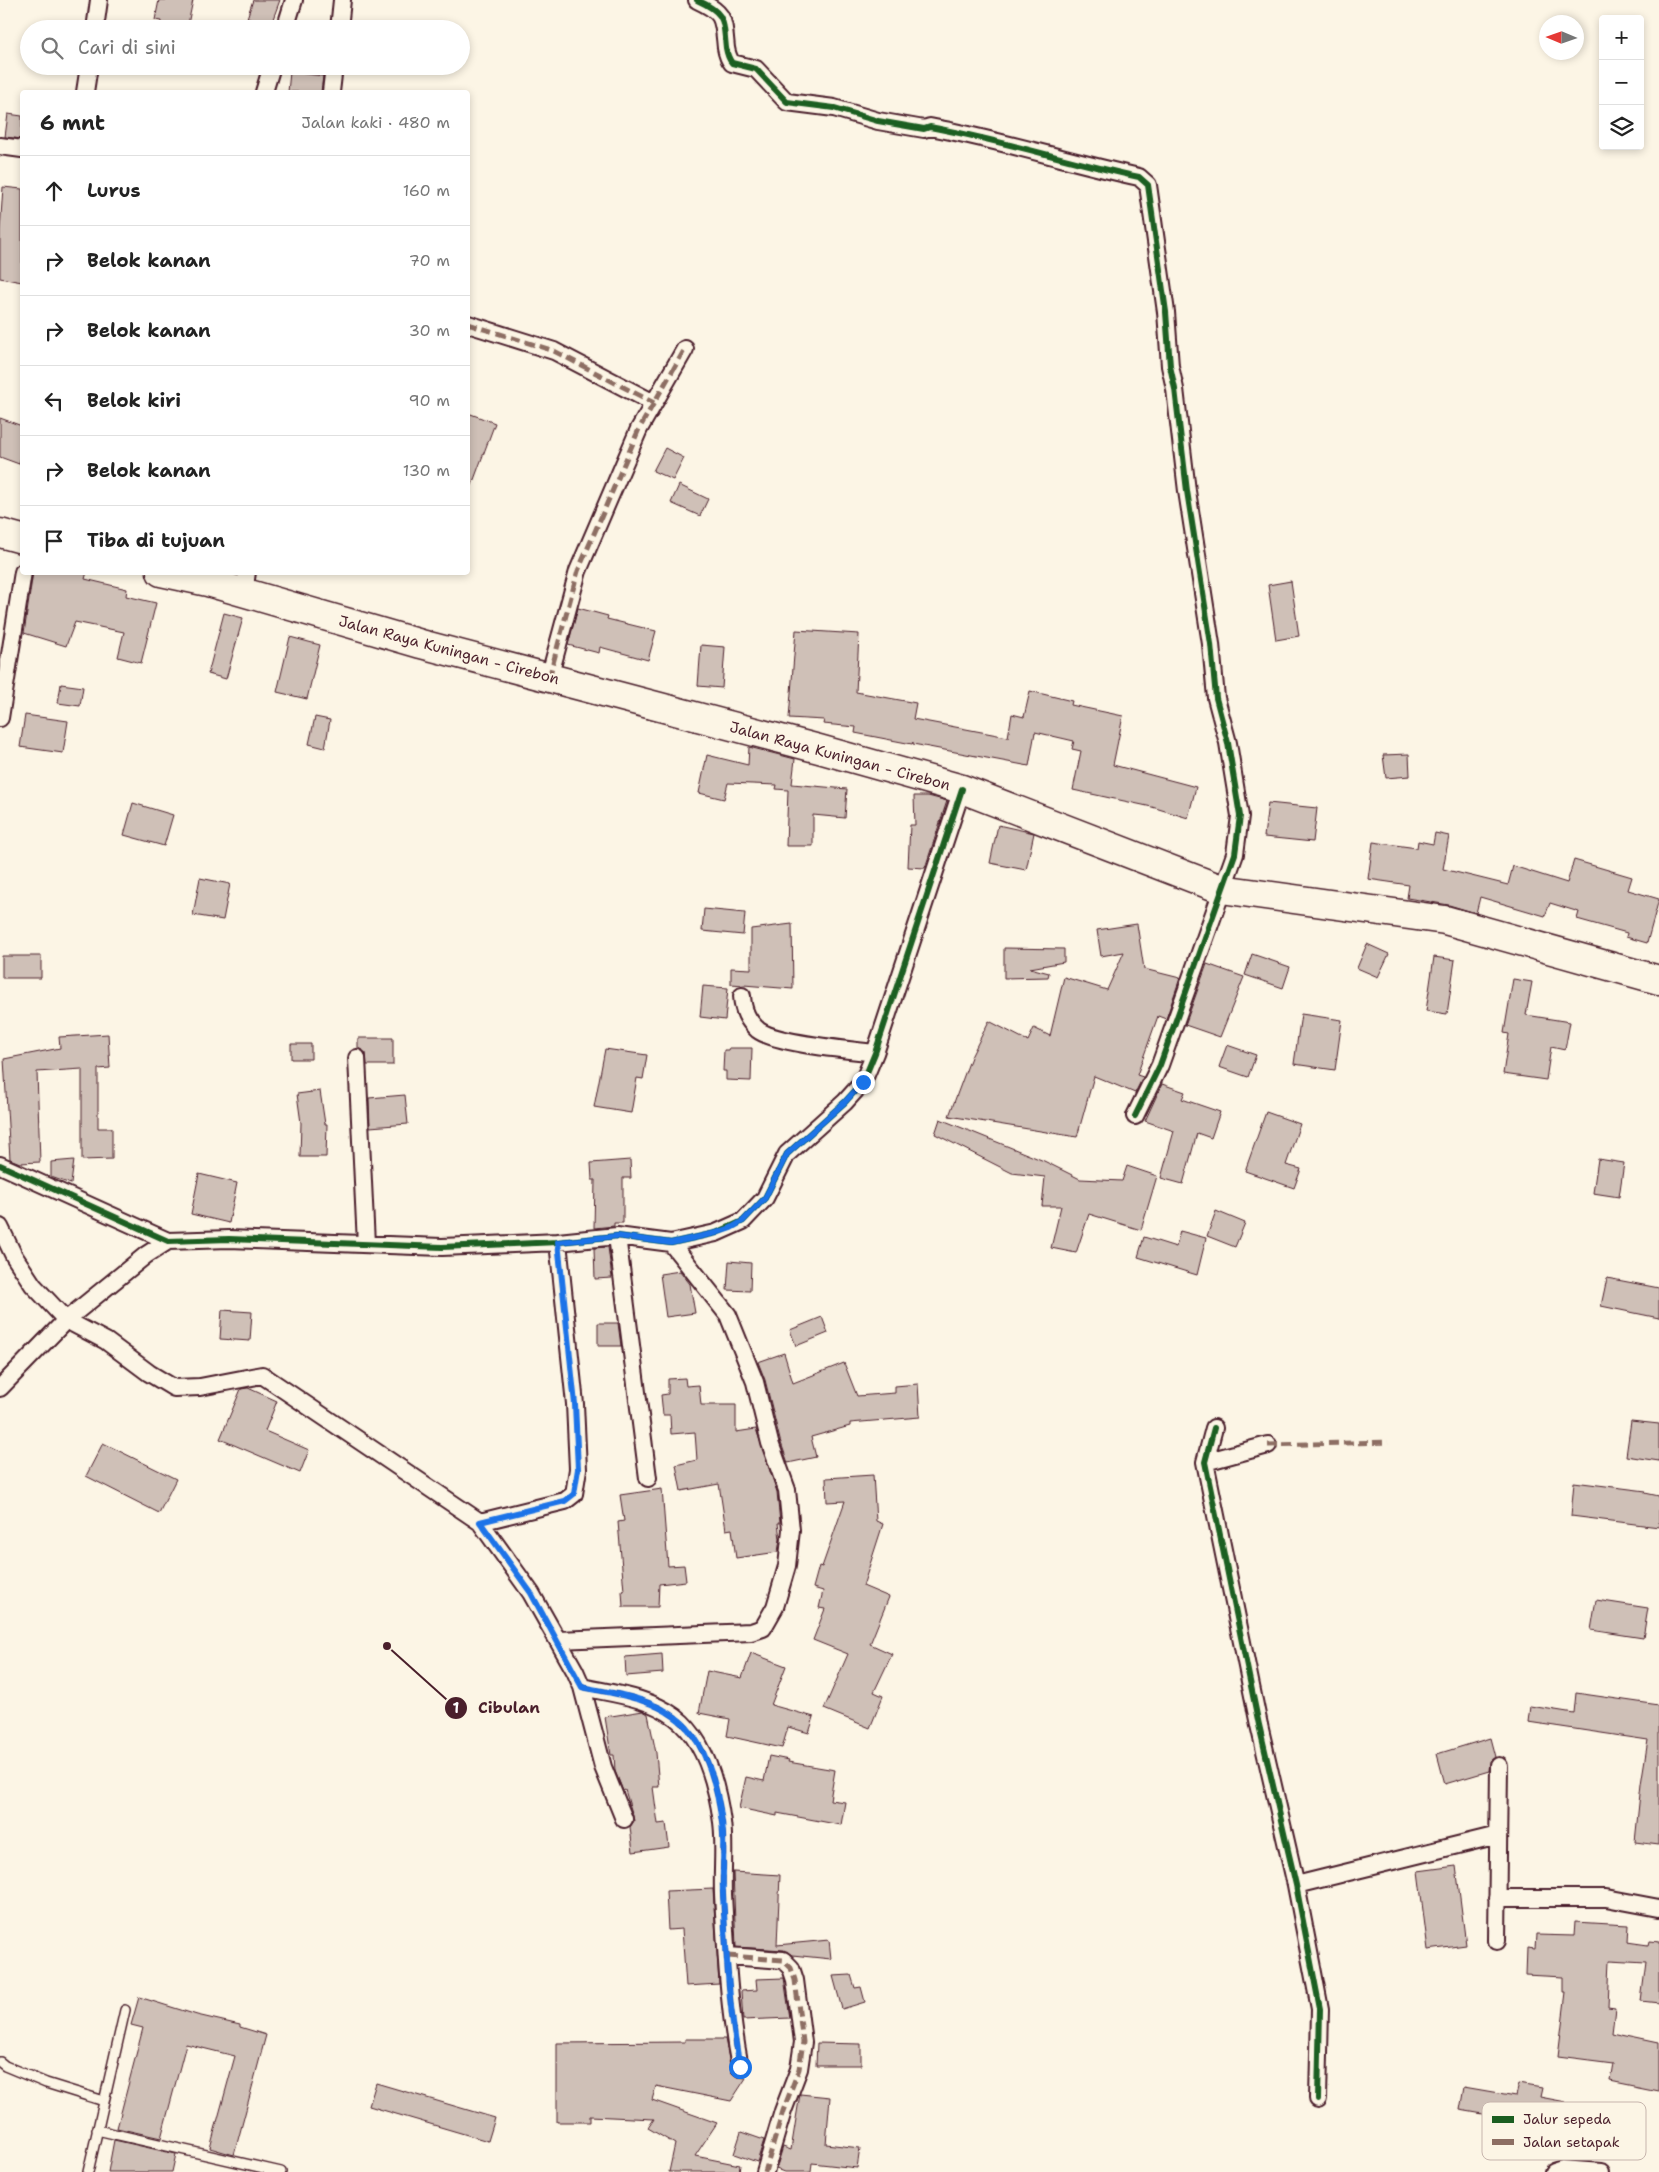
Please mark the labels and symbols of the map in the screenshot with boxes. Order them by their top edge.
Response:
north arrow [1539,15,1584,60]
street label: Jalan Raya Kuningan - Cirebon [336,611,562,689]
street label: Jalan Raya Kuningan - Cirebon [727,717,953,795]
route end [852,1071,875,1094]
callout: Cibulan [443,1692,550,1723]
text: Cibulan [478,1697,540,1718]
text: 1 [453,1698,460,1718]
route start [729,2056,752,2079]
legend [1482,2102,1646,2160]
text: Jalur sepeda [1523,2110,1611,2128]
text: Jalan setapak [1523,2133,1620,2151]

